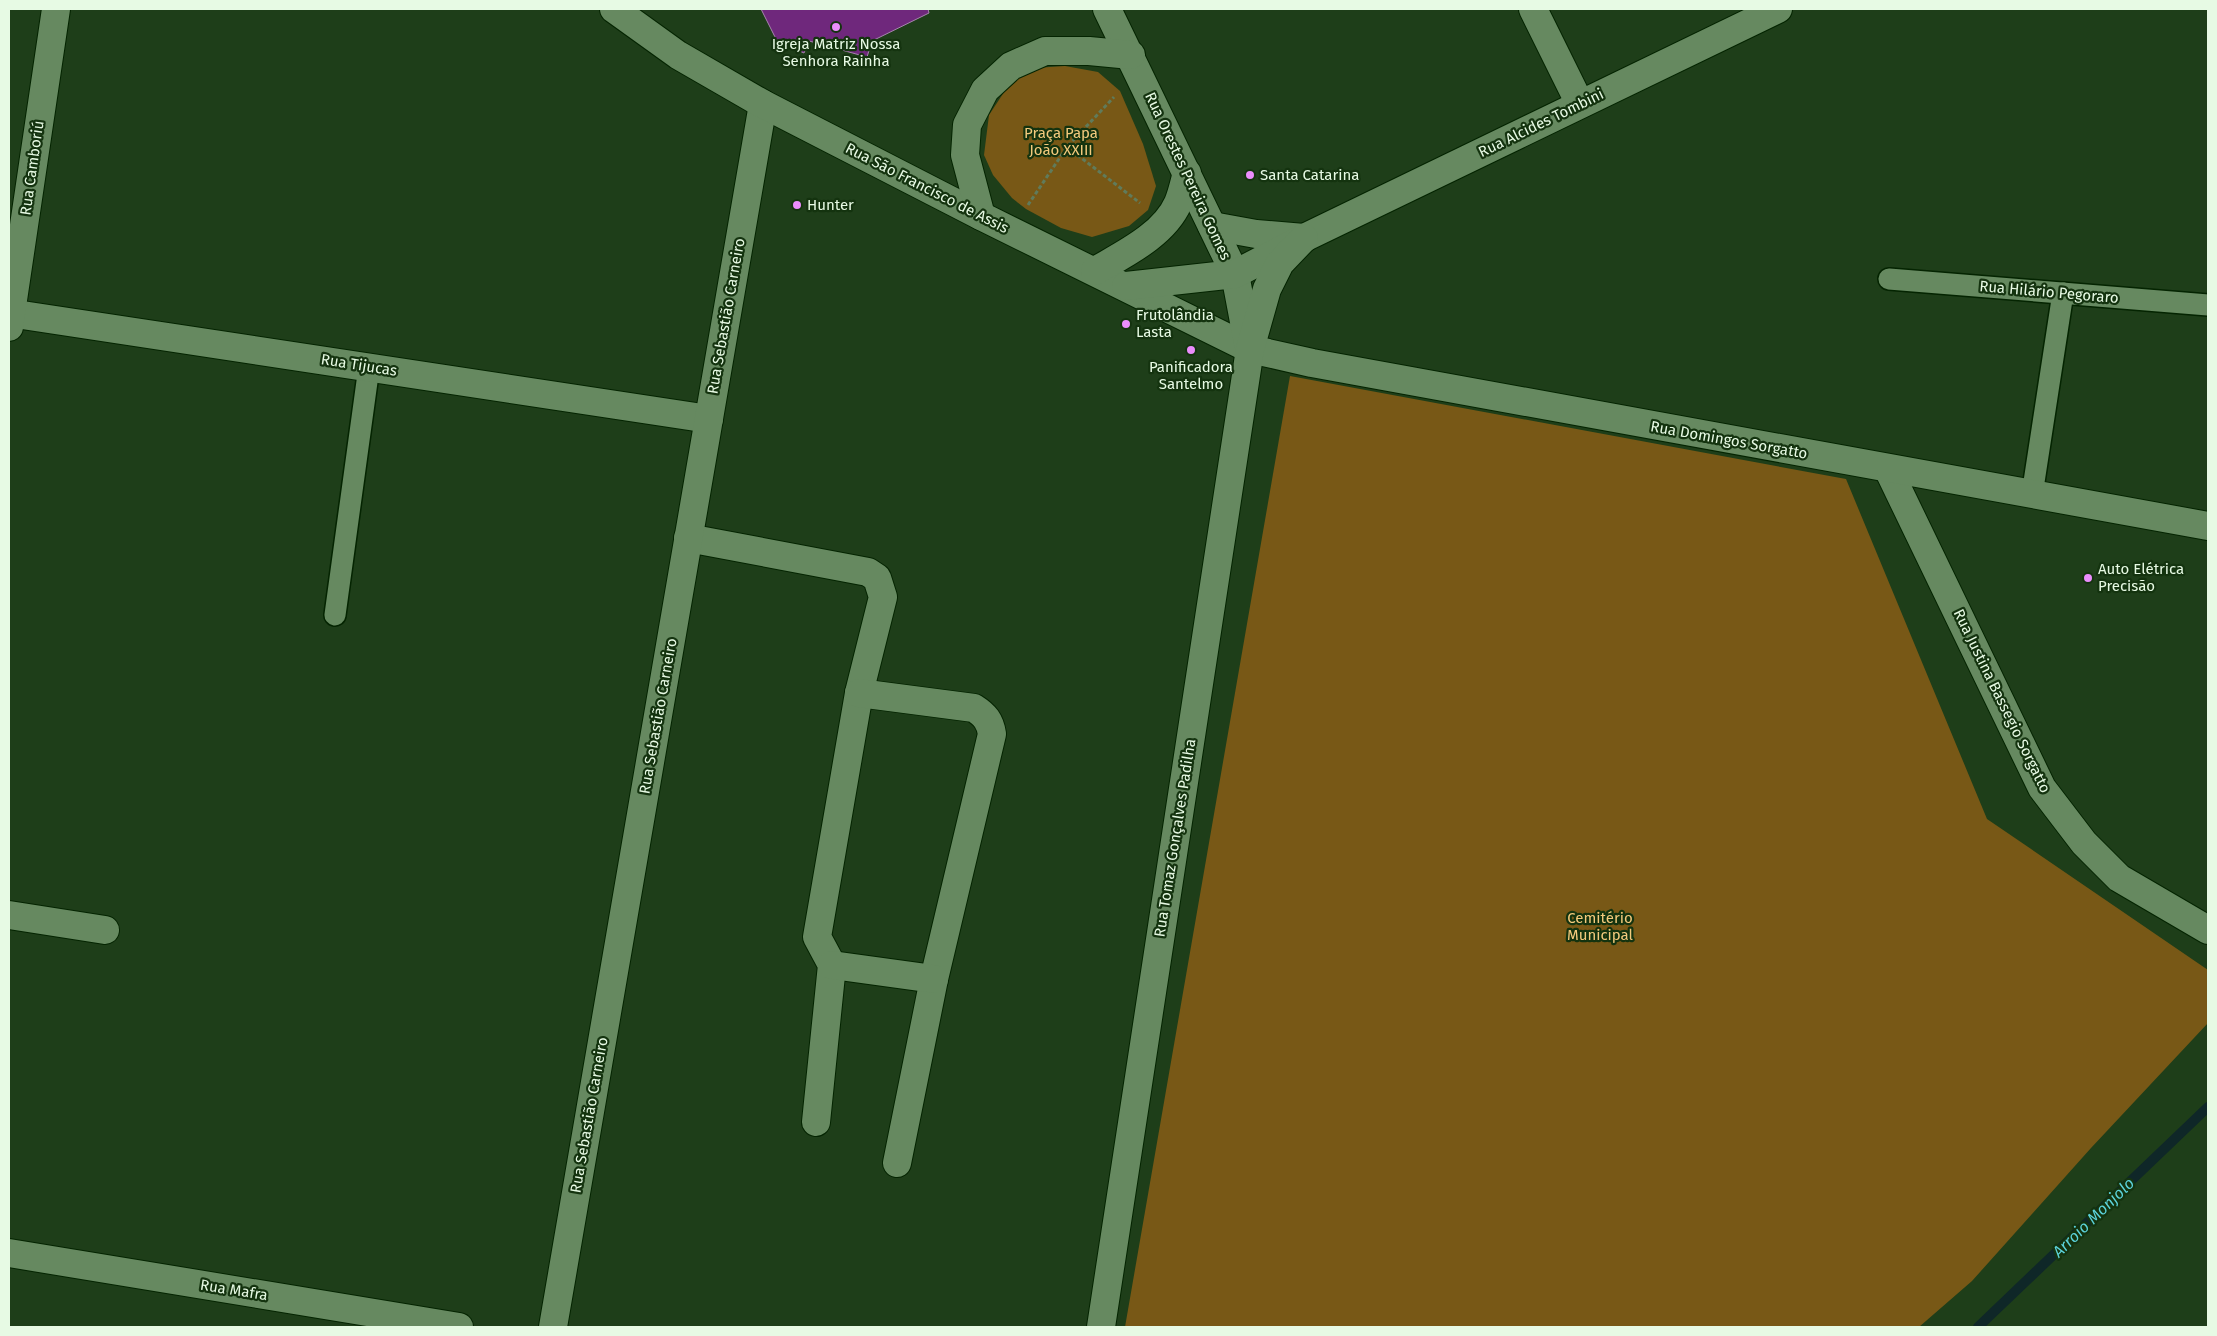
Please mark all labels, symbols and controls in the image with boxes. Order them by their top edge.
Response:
marker: Igreja Matriz Nossa Senhora Rainha [830,21,842,33]
place label: Igreja Matriz Nossa Senhora Rainha [772,35,900,70]
street label: Rua Alcides Tombini [1475,85,1607,161]
street label: Rua Orestes Pereira Gomes [1141,89,1235,263]
street label: Rua Camboriú [16,119,48,217]
park label: Praça Papa João XXIII [1024,124,1098,159]
street label: Rua São Francisco de Assis [842,139,1012,237]
place label: Santa Catarina [1260,166,1359,184]
marker: Santa Catarina [1244,169,1256,181]
place label: Hunter [807,196,854,214]
marker: Hunter [791,199,803,211]
street label: Rua Sebastião Carneiro [703,237,749,395]
street label: Rua Hilário Pegoraro [1979,277,2119,307]
place label: Frutolândia Lasta [1136,306,1214,341]
marker: Frutolândia Lasta [1120,318,1132,330]
marker: Panificadora Santelmo [1185,344,1197,356]
street label: Rua Tijucas [320,350,398,380]
place label: Panificadora Santelmo [1149,358,1233,393]
street label: Rua Domingos Sorgatto [1649,417,1809,463]
place label: Auto Elétrica Precisão [2098,560,2184,595]
marker: Auto Elétrica Precisão [2082,572,2094,584]
street label: Rua Justina Bassegio Sorgatto [1950,606,2054,796]
street label: Rua Sebastião Carneiro [635,637,681,795]
street label: Rua Tomaz Gonçalves Padilha [1150,738,1200,938]
park label: Cemitério Municipal [1567,909,1634,944]
street label: Rua Sebastião Carneiro [566,1036,612,1194]
water label: Arroio Monjolo [2048,1174,2138,1262]
street label: Rua Mafra [199,1276,269,1304]

